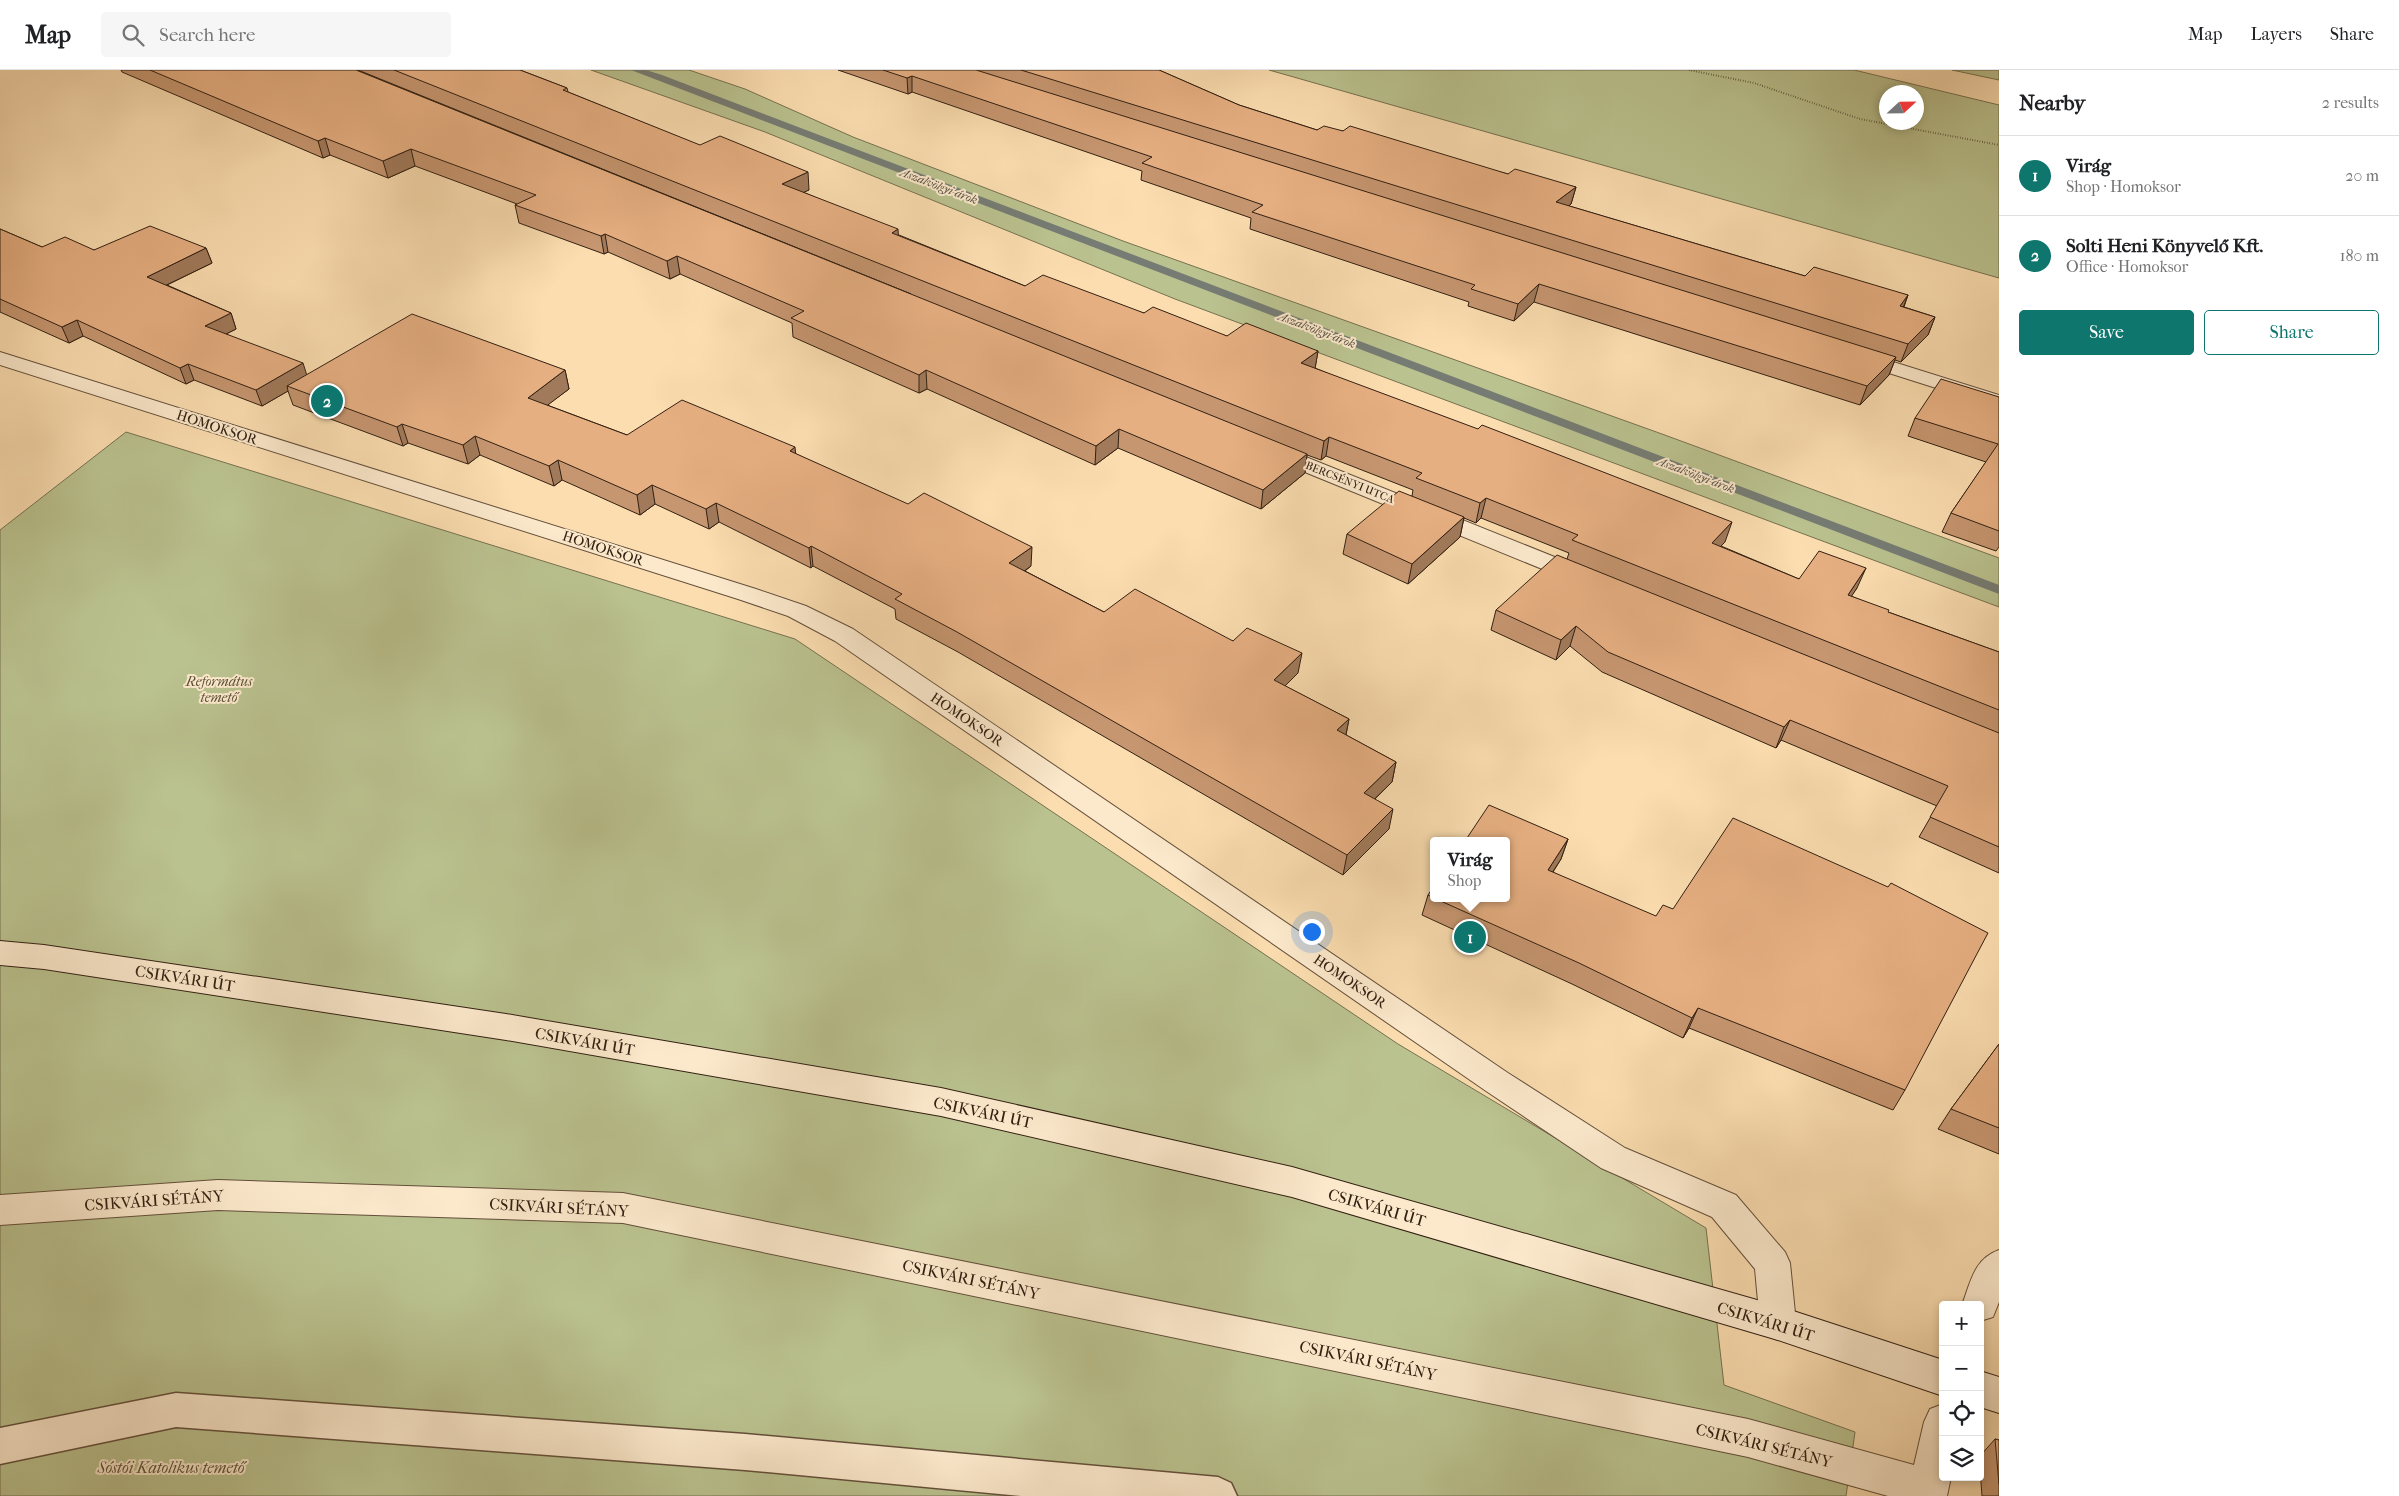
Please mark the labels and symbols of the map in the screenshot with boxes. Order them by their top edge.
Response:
north arrow [1879,85,1924,130]
water label: Aszalvölgyi-árok [897,164,980,207]
water label: Aszalvölgyi-árok [1275,308,1358,351]
pin: 2 [311,382,343,420]
street label: HOMOKSOR [174,406,260,449]
water label: Aszalvölgyi-árok [1654,453,1737,496]
street label: BERCSÉNYI UTCA [1304,459,1397,506]
street label: HOMOKSOR [560,527,646,570]
park label: Református temető [185,673,253,706]
street label: HOMOKSOR [927,689,1007,750]
pin: 1 [1454,918,1486,956]
your location [1299,919,1325,945]
street label: HOMOKSOR [1310,951,1390,1012]
street label: CSIKVÁRI ÚT [134,960,237,996]
street label: CSIKVÁRI ÚT [534,1022,637,1060]
street label: CSIKVÁRI ÚT [932,1092,1035,1132]
street label: CSIKVÁRI ÚT [1326,1183,1428,1231]
street label: CSIKVÁRI SÉTÁNY [84,1185,226,1215]
street label: CSIKVÁRI SÉTÁNY [489,1193,630,1221]
street label: CSIKVÁRI SÉTÁNY [901,1255,1043,1304]
street label: CSIKVÁRI ÚT [1715,1297,1817,1345]
street label: CSIKVÁRI SÉTÁNY [1298,1336,1440,1385]
street label: CSIKVÁRI SÉTÁNY [1694,1418,1835,1472]
park label: Sóstói Katolikus temető [96,1458,248,1477]

